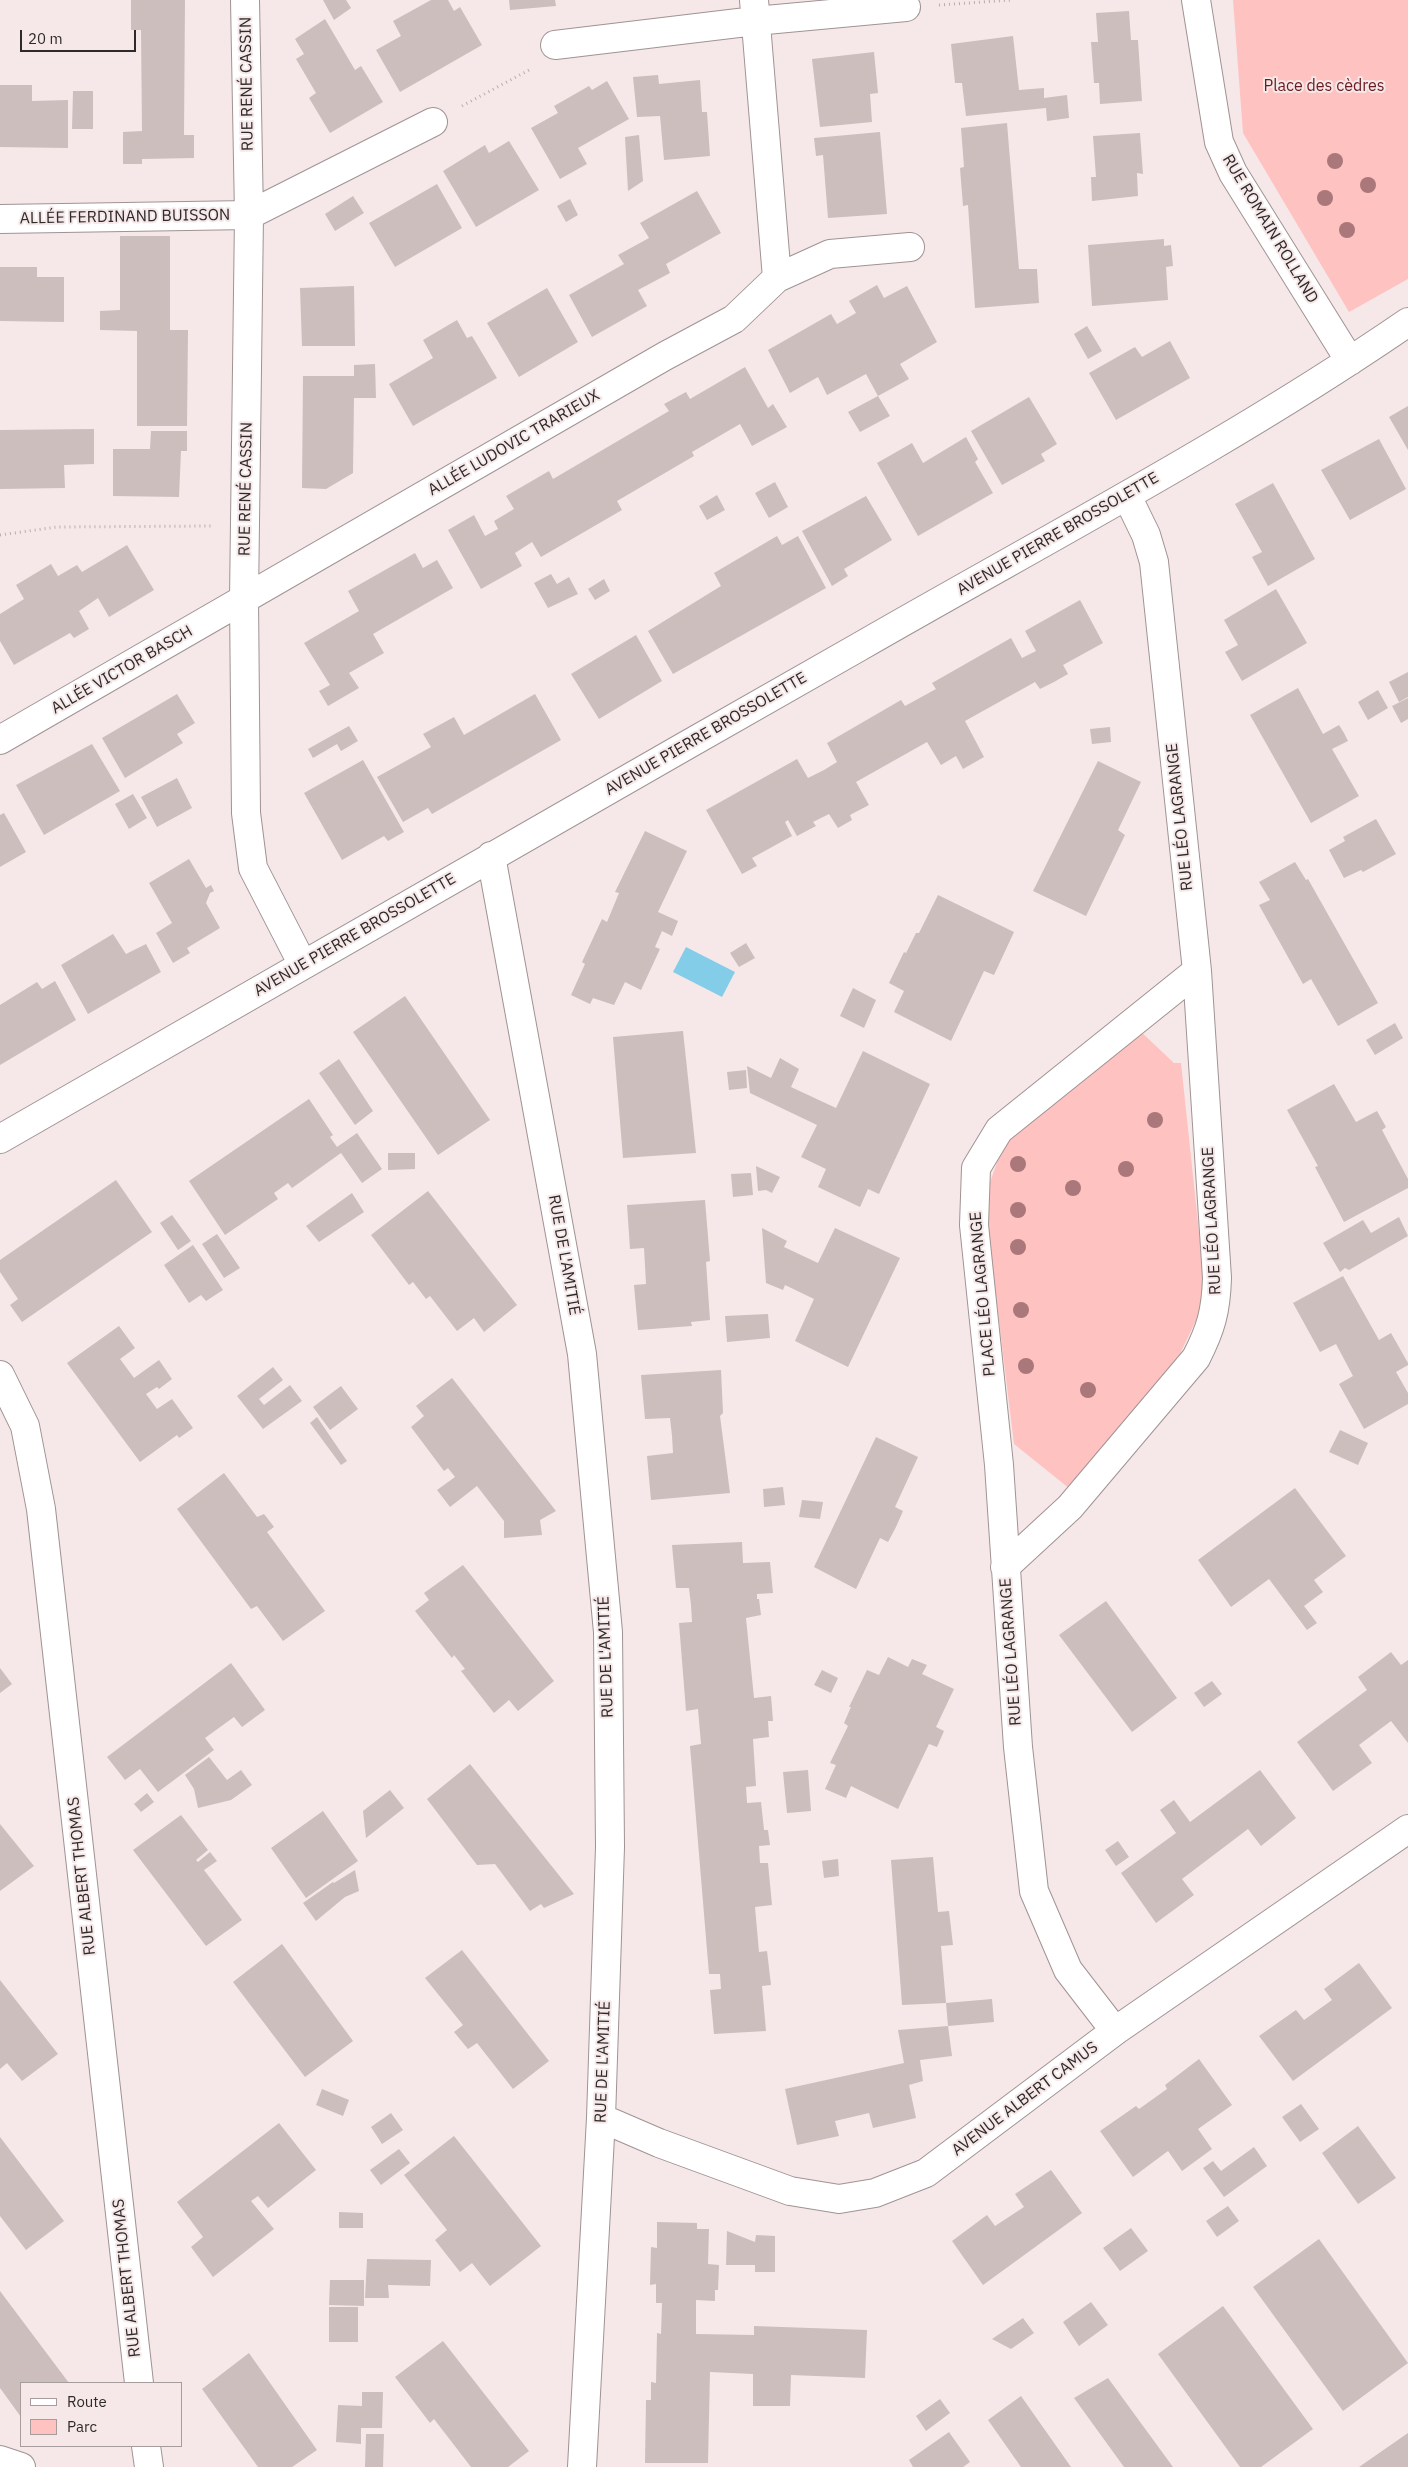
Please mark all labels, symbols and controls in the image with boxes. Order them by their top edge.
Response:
street label: RUE RENÉ CASSIN [236,17,258,151]
scale bar [22,20,139,52]
text: 20 m [28,29,63,48]
park label: Place des cèdres [1263,76,1385,96]
street label: RUE ROMAIN ROLLAND [1218,151,1322,307]
street label: ALLÉE FERDINAND BUISSON [20,206,230,228]
street label: ALLÉE LUDOVIC TRARIEUX [425,386,603,500]
street label: RUE RENÉ CASSIN [235,422,257,556]
street label: AVENUE PIERRE BROSSOLETTE [954,468,1162,600]
street label: ALLÉE VICTOR BASCH [48,622,196,718]
street label: AVENUE PIERRE BROSSOLETTE [602,668,810,800]
street label: RUE LÉO LAGRANGE [1163,742,1197,892]
street label: AVENUE PIERRE BROSSOLETTE [251,869,459,1001]
street label: RUE LÉO LAGRANGE [1199,1147,1225,1295]
street label: RUE DE L'AMITIÉ [544,1193,584,1317]
street label: PLACE LÉO LAGRANGE [966,1211,1000,1377]
street label: RUE LÉO LAGRANGE [996,1577,1026,1727]
street label: RUE DE L'AMITIÉ [594,1596,618,1718]
street label: RUE ALBERT THOMAS [64,1796,100,1956]
street label: RUE DE L'AMITIÉ [591,2001,615,2123]
street label: AVENUE ALBERT CAMUS [948,2038,1102,2160]
street label: RUE ALBERT THOMAS [109,2198,145,2358]
legend [20,2382,182,2447]
text: Route [67,2392,107,2411]
text: Parc [67,2417,97,2436]

